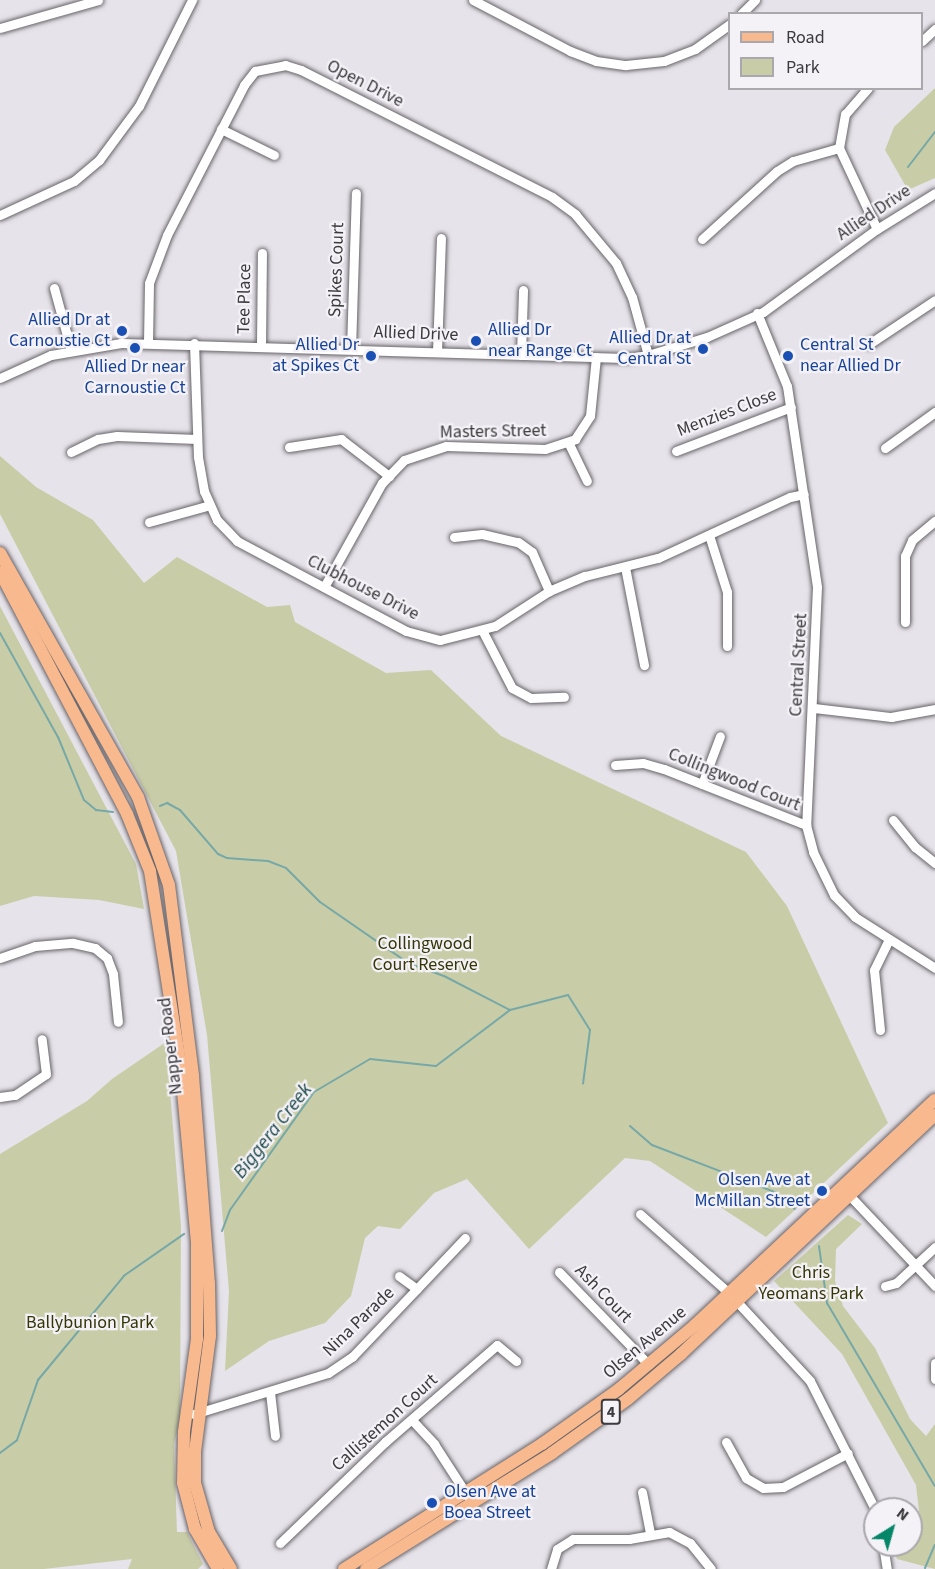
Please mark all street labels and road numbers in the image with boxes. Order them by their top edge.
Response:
street label: Open Drive [323,55,407,113]
street label: Allied Drive [833,180,915,246]
street label: Spikes Court [325,222,349,318]
street label: Tee Place [234,264,256,334]
street label: Allied Drive [373,322,459,346]
street label: Menzies Close [674,384,780,442]
street label: Masters Street [440,420,546,444]
street label: Clubhouse Drive [303,550,423,626]
street label: Central Street [786,613,812,717]
street label: Collingwood Court [665,744,803,816]
street label: Napper Road [154,996,188,1096]
street label: Ash Court [570,1260,636,1328]
street label: Nina Parade [319,1283,399,1361]
street label: Olsen Avenue [599,1302,691,1384]
street label: Callistemon Court [328,1370,442,1476]
road number: 4 [600,1399,622,1425]

